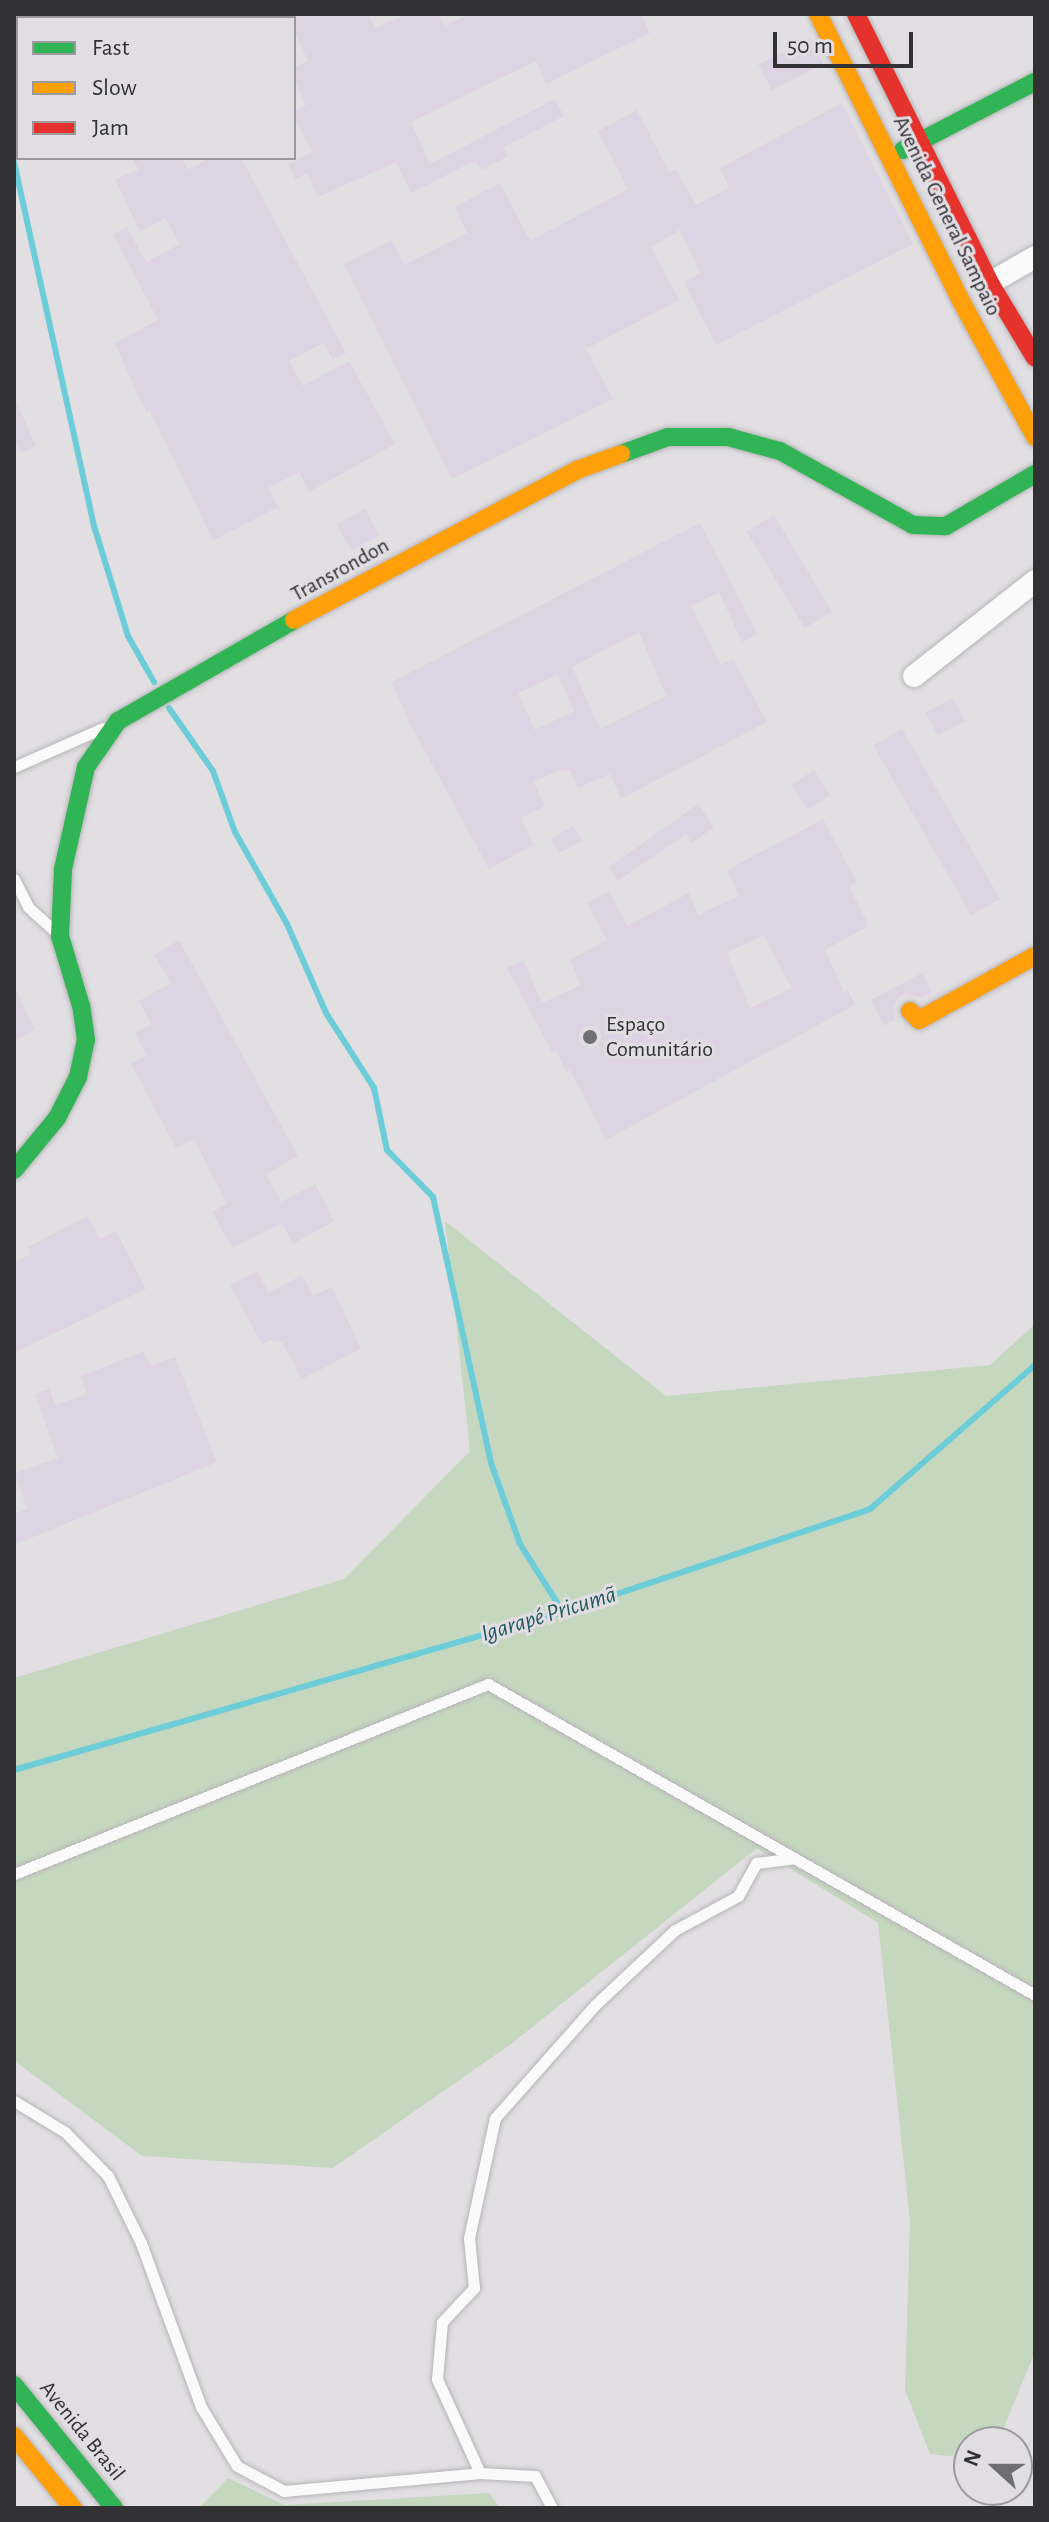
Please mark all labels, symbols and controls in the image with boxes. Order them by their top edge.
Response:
legend [16,16,296,160]
scale bar [777,16,917,66]
text: 50 m [787,34,833,58]
text: Fast [92,36,129,60]
text: Slow [92,76,137,100]
street label: Avenida General Sampaio [887,112,1007,320]
text: Jam [92,116,129,140]
street label: Transrondon [286,532,394,608]
place label: Espaço Comunitário [606,1011,713,1062]
marker: Espaço Comunitário [581,1028,599,1046]
water label: Igarapé Pricumã [478,1581,620,1649]
street label: Avenida Brasil [34,2376,130,2486]
north arrow [953,2426,1033,2506]
text: N [959,2447,985,2469]

